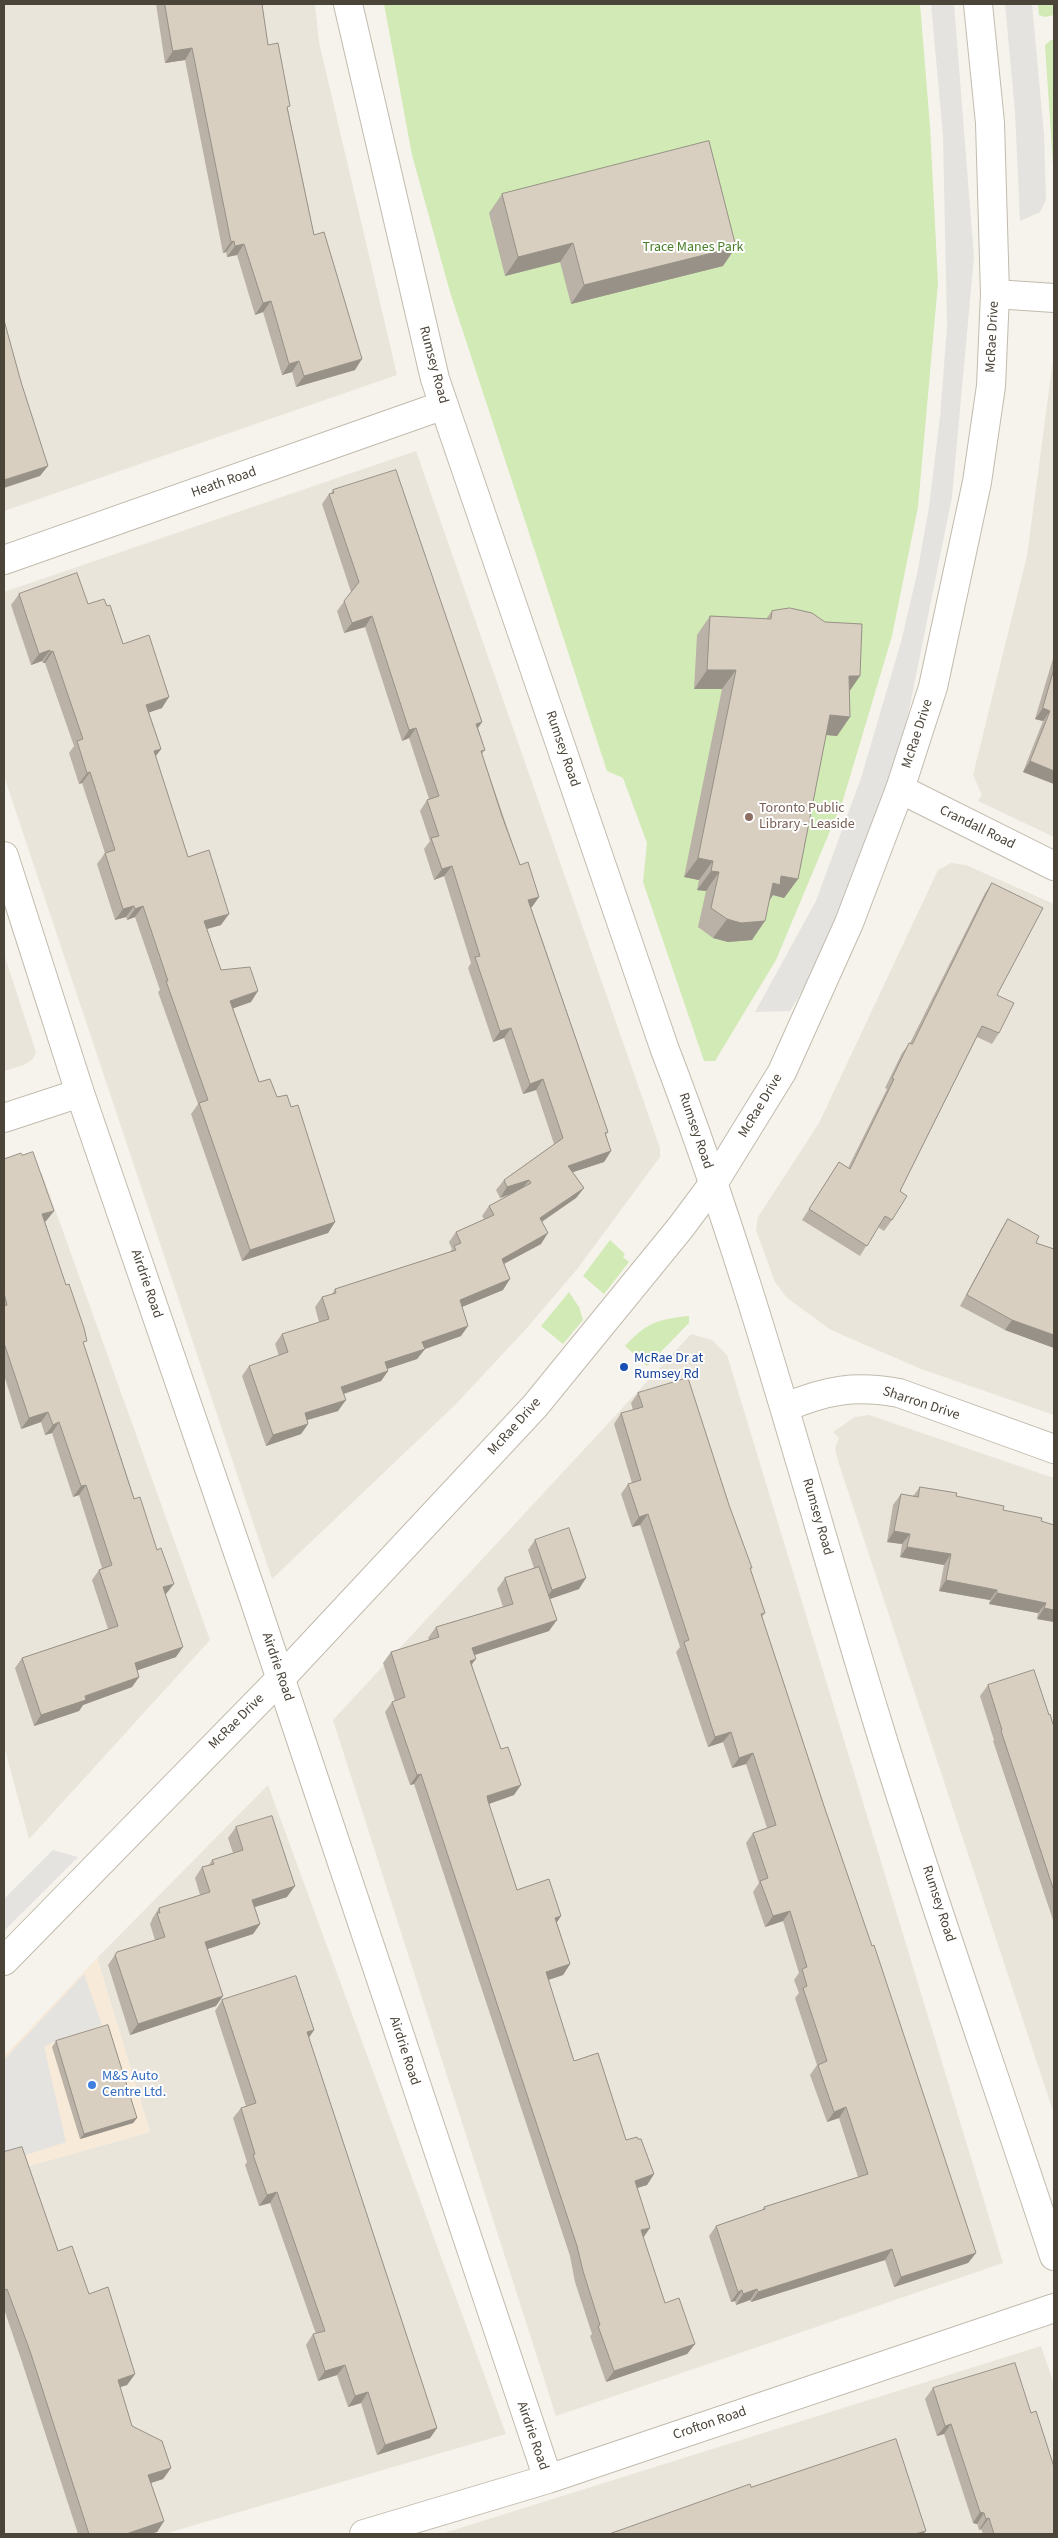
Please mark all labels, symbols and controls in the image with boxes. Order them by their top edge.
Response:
park label: Trace Manes Park [643,240,743,256]
street label: McRae Drive [983,301,1003,373]
street label: Rumsey Road [415,324,451,406]
street label: Heath Road [189,464,259,502]
street label: McRae Drive [899,697,937,771]
street label: Rumsey Road [541,709,583,789]
place label: Toronto Public Library - Leaside [759,801,855,834]
street label: Crandall Road [936,802,1018,854]
marker: Toronto Public Library - Leaside [743,811,755,823]
street label: McRae Drive [735,1071,787,1141]
street label: Rumsey Road [674,1091,716,1171]
street label: Airdrie Road [126,1247,166,1321]
place label: McRae Dr at Rumsey Rd [634,1351,703,1384]
marker: McRae Dr at Rumsey Rd [618,1361,630,1373]
street label: Sharron Drive [880,1384,962,1424]
street label: McRae Drive [485,1395,545,1459]
street label: Rumsey Road [798,1476,836,1558]
street label: Airdrie Road [257,1630,297,1704]
street label: McRae Drive [206,1691,268,1753]
street label: Rumsey Road [918,1864,958,1944]
street label: Airdrie Road [385,2014,423,2088]
place label: M&S Auto Centre Ltd. [102,2069,166,2102]
marker: M&S Auto Centre Ltd. [86,2079,98,2091]
street label: Airdrie Road [512,2399,552,2473]
street label: Crofton Road [671,2404,749,2444]

